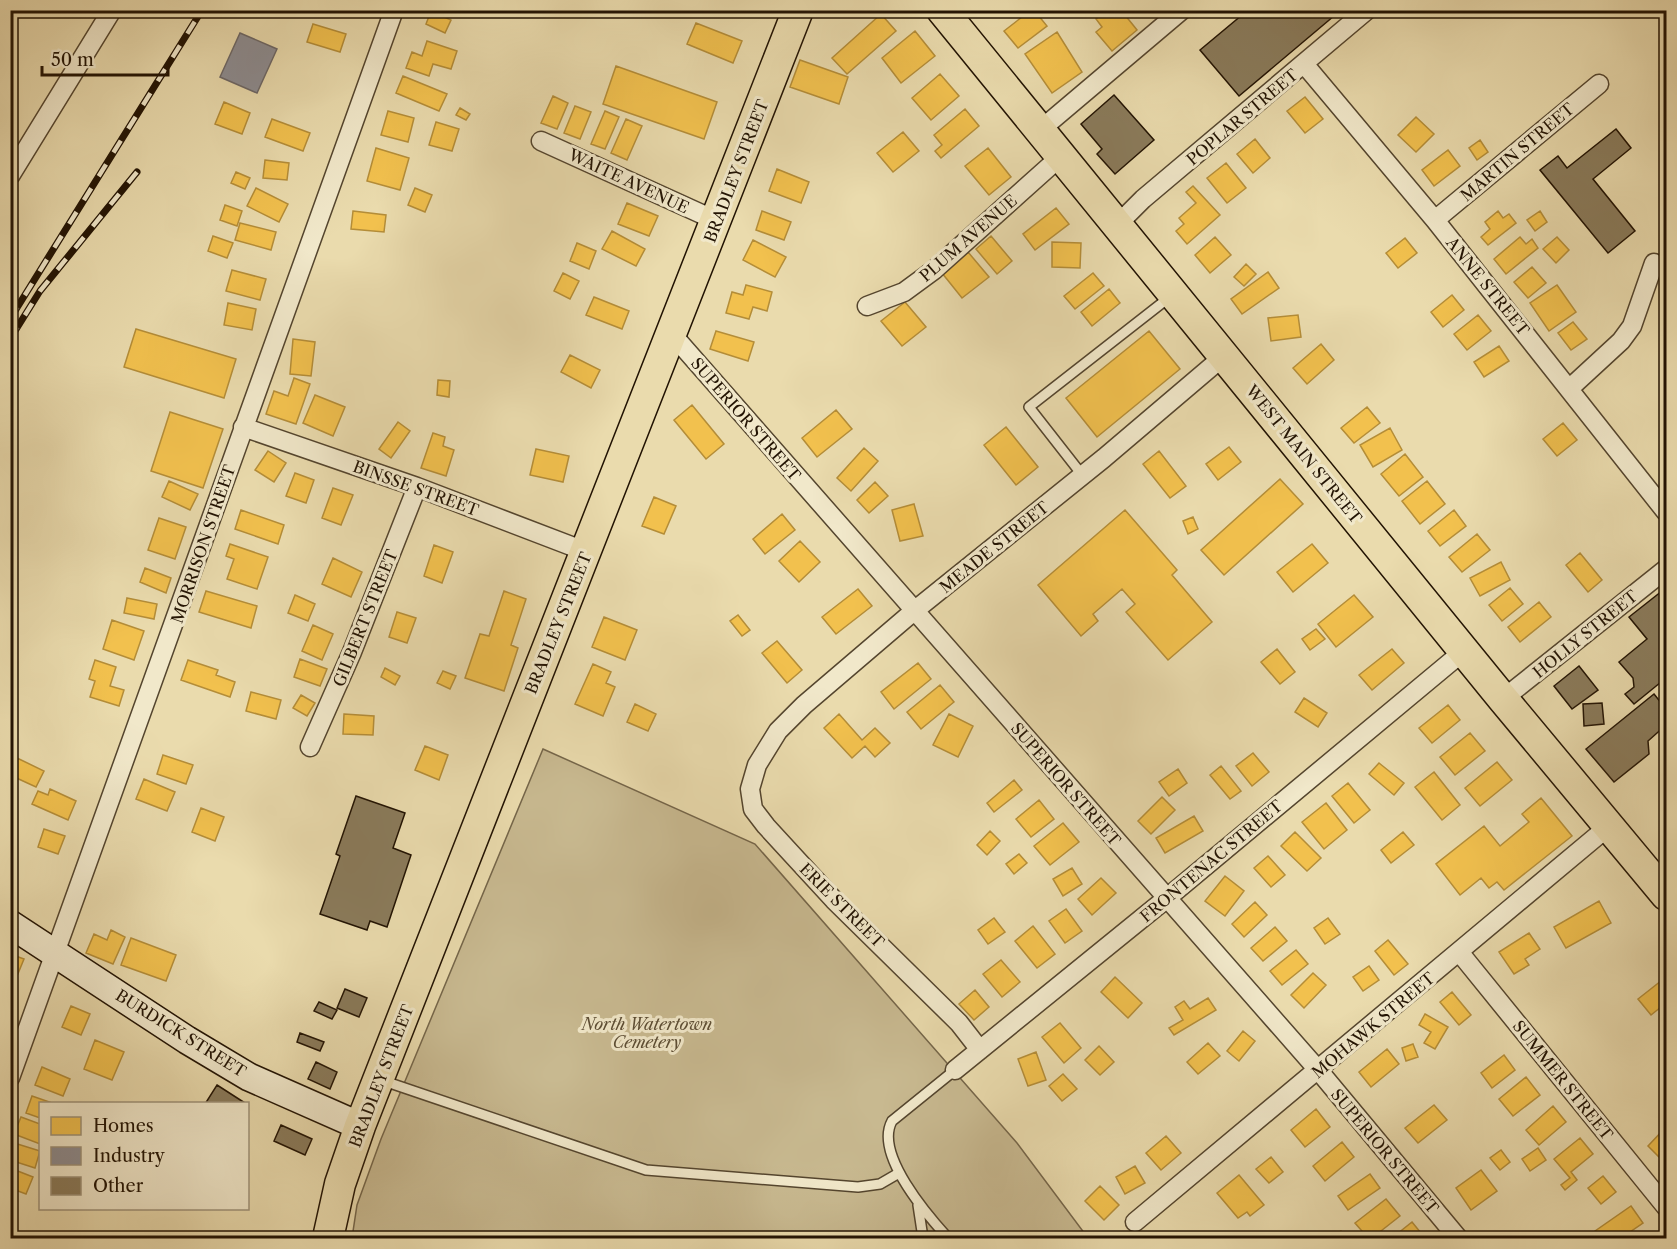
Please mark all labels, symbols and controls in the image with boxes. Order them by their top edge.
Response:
scale bar [42,39,168,77]
text: 50 m [51,49,94,71]
street label: POPLAR STREET [1182,65,1302,169]
street label: BRADLEY STREET [700,97,772,245]
street label: MARTIN STREET [1456,99,1578,205]
street label: WAITE AVENUE [565,144,692,218]
street label: PLUM AVENUE [915,190,1021,286]
street label: ANNE STREET [1442,232,1534,339]
street label: SUPERIOR STREET [687,353,805,485]
street label: WEST MAIN STREET [1241,380,1366,527]
street label: BINSSE STREET [351,456,482,520]
street label: MORRISON STREET [167,462,239,626]
street label: MEADE STREET [935,497,1053,597]
street label: GILBERT STREET [328,547,402,689]
street label: BRADLEY STREET [520,549,596,697]
street label: HOLLY STREET [1529,586,1641,682]
street label: SUPERIOR STREET [1007,718,1125,850]
street label: FRONTENAC STREET [1136,796,1286,926]
street label: ERIE STREET [796,859,888,951]
street label: MOHAWK STREET [1307,968,1439,1082]
street label: BURDICK STREET [112,985,250,1081]
street label: BRADLEY STREET [345,1002,417,1150]
park label: North Watertown Cemetery [580,1014,712,1052]
street label: SUMMER STREET [1509,1016,1617,1144]
street label: SUPERIOR STREET [1327,1085,1443,1217]
legend [39,1102,249,1210]
text: Homes [93,1115,154,1137]
text: Industry [93,1145,166,1167]
text: Other [93,1175,144,1197]

